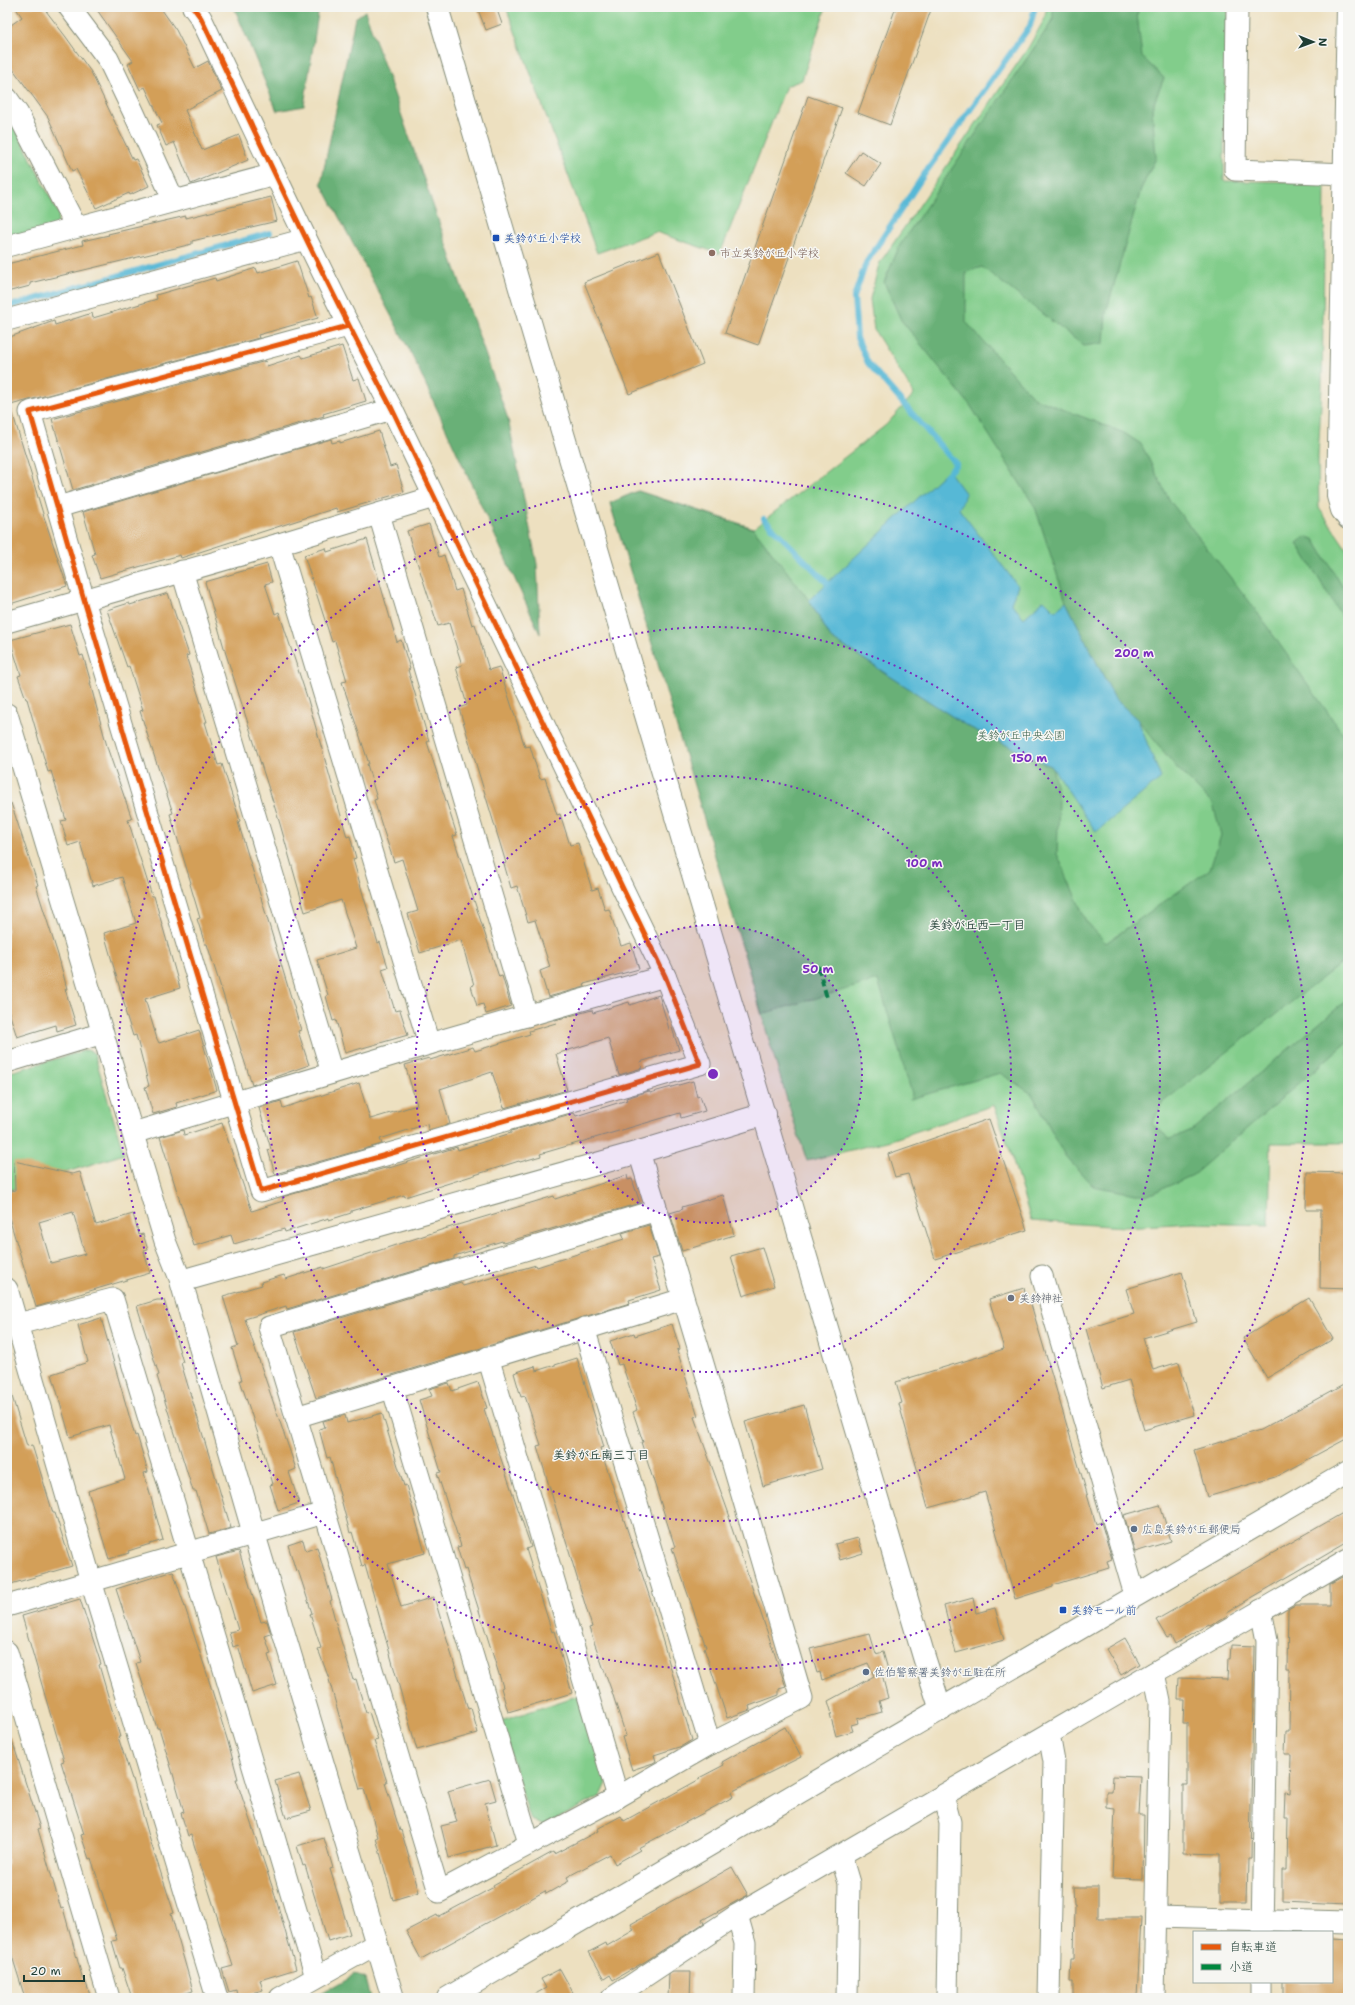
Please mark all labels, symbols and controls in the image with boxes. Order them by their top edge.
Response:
north arrow [1293,22,1333,62]
text: N [1315,38,1330,47]
place label: 美鈴が丘小学校 [504,231,581,246]
marker: 美鈴が丘小学校 [491,233,501,243]
place label: 市立美鈴が丘小学校 [720,246,819,261]
marker: 市立美鈴が丘小学校 [707,248,717,258]
text: 200 m [1114,645,1154,661]
park label: 美鈴が丘中央公園 [977,728,1065,743]
text: 150 m [1011,750,1047,766]
text: 100 m [906,855,943,871]
district label: 美鈴が丘西一丁目 [929,917,1025,933]
text: 50 m [803,961,834,977]
centre of rings [706,1067,720,1081]
place label: 美鈴神社 [1019,1291,1063,1306]
marker: 美鈴神社 [1006,1293,1016,1303]
district label: 美鈴が丘南三丁目 [553,1447,649,1463]
place label: 広島美鈴が丘郵便局 [1142,1522,1241,1537]
marker: 広島美鈴が丘郵便局 [1129,1524,1139,1534]
place label: 美鈴モール前 [1071,1603,1136,1618]
marker: 美鈴モール前 [1058,1605,1068,1615]
place label: 佐伯警察署美鈴が丘駐在所 [874,1665,1006,1680]
marker: 佐伯警察署美鈴が丘駐在所 [861,1667,871,1677]
legend [1193,1931,1333,1983]
text: 自転車道 [1229,1939,1277,1955]
scale bar [24,1957,84,1983]
text: 小道 [1229,1959,1253,1975]
text: 20 m [30,1963,61,1979]

